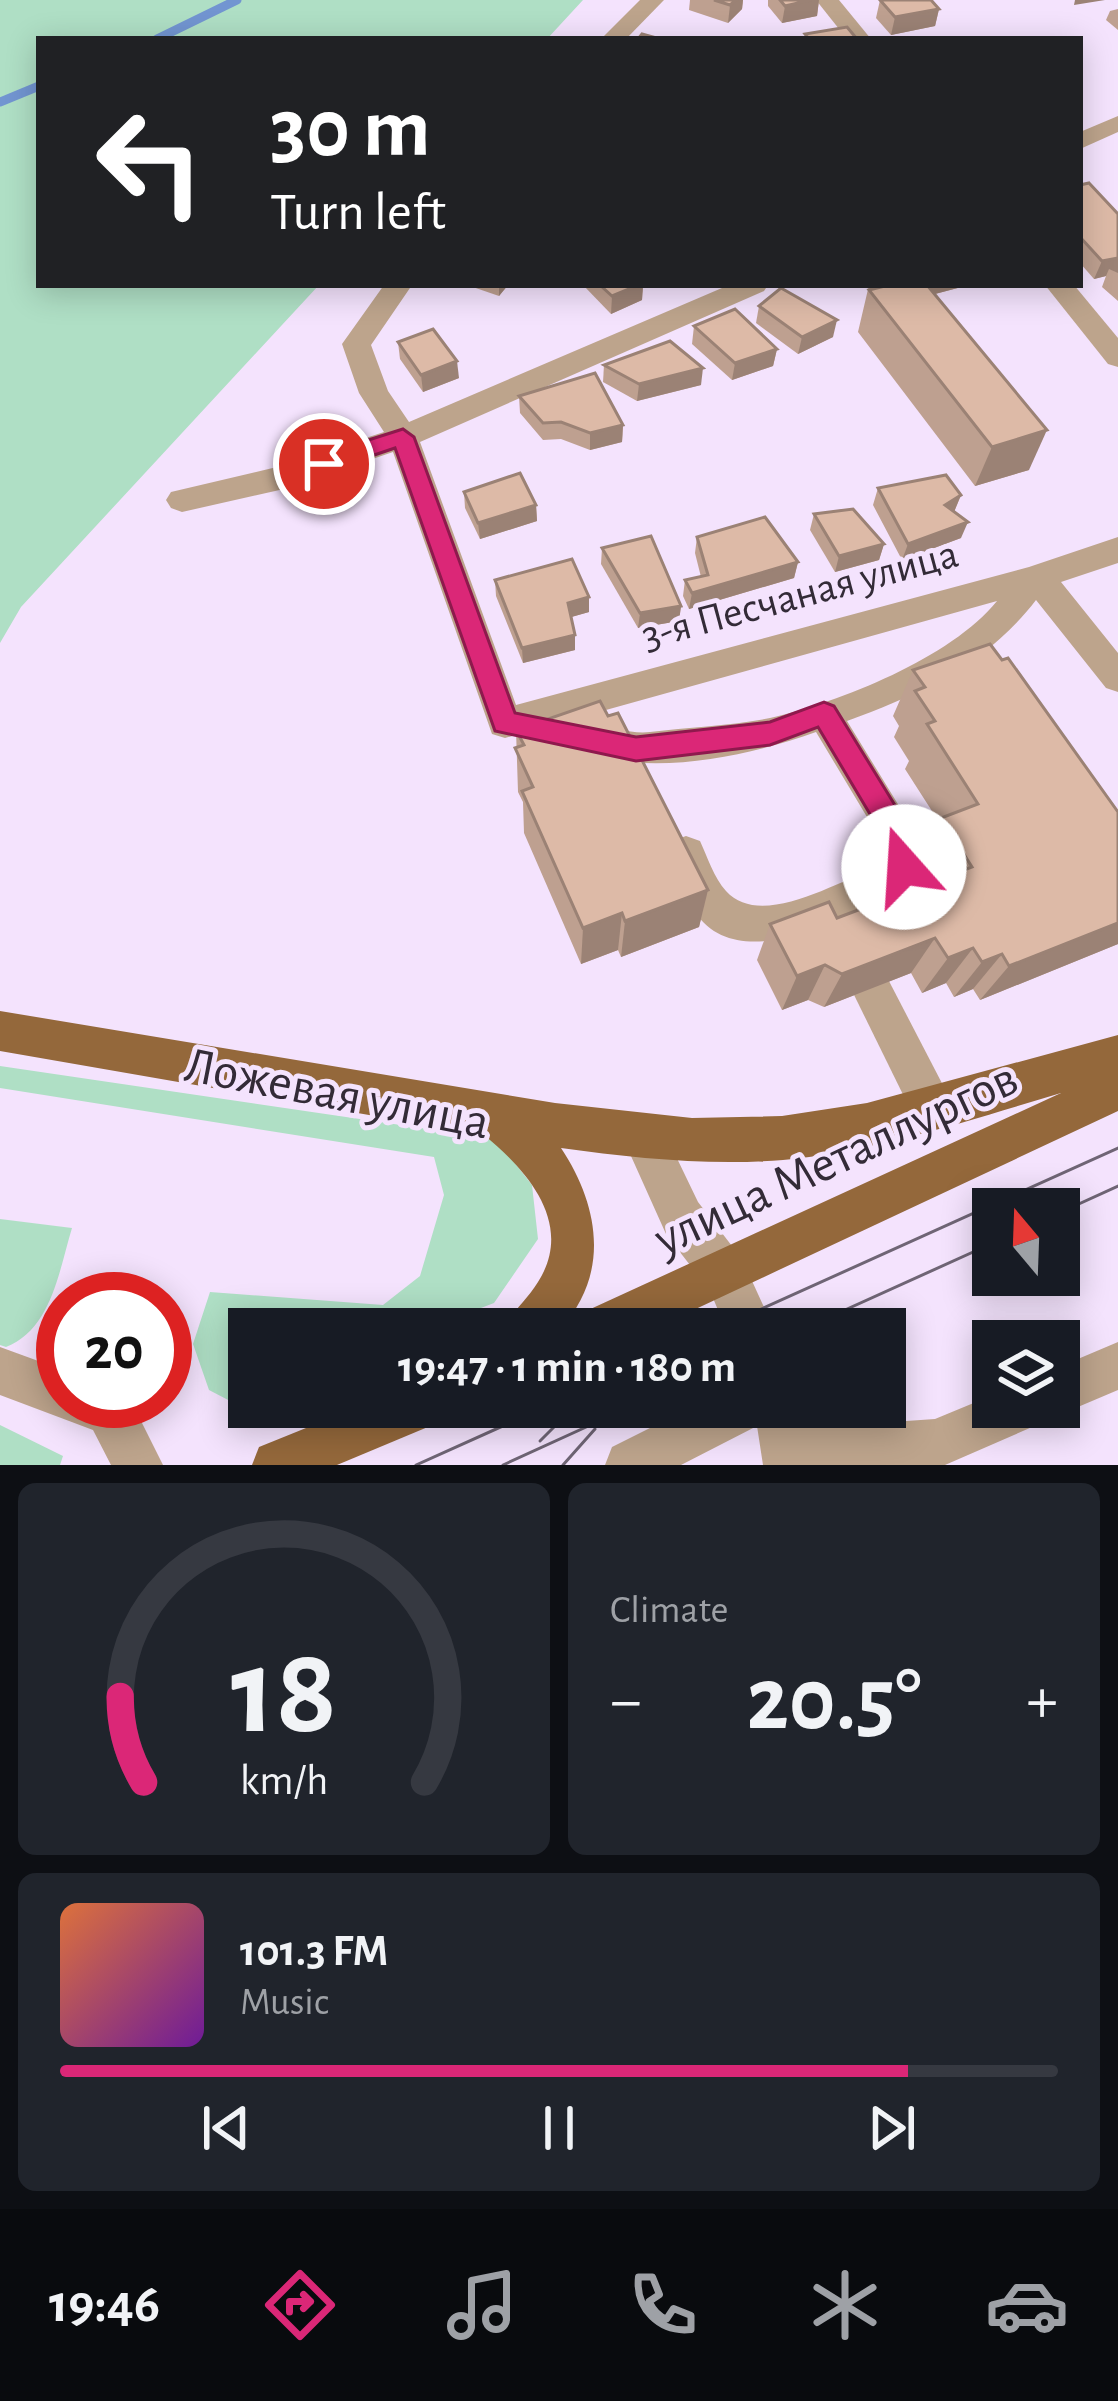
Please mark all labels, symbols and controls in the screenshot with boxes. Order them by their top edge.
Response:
icon: left [72,84,228,240]
text: 30 m [270,88,430,172]
text: Turn left [270,186,446,240]
pin [273,413,375,515]
icon: arrive [291,431,357,497]
street label: 3-я Песчаная улица [637,533,963,657]
position arrow [841,804,967,930]
street label: Ложевая улица [181,1040,493,1148]
street label: улица Металлургов [646,1053,1025,1266]
north arrow [972,1188,1080,1296]
map controls [972,1188,1080,1428]
speed limit sign: 20 [36,1272,192,1428]
button: layers [972,1320,1080,1428]
text: 19:47 · 1 min · 180 m [398,1345,736,1390]
text: Climate [610,1591,728,1630]
text: 18 [231,1631,337,1756]
text: 20.5° [746,1656,922,1746]
text: − [610,1668,642,1734]
text: + [1026,1668,1058,1734]
text: km/h [240,1760,328,1803]
text: 101.3 FM [240,1929,388,1974]
text: Music [240,1983,329,2022]
icon: previous [193,2095,259,2161]
icon: pause [526,2095,592,2161]
icon: next [859,2095,925,2161]
icon: directions [258,2263,342,2347]
icon: music [440,2263,524,2347]
icon: phone [621,2263,705,2347]
icon: climate [803,2263,887,2347]
icon: car [985,2263,1069,2347]
text: 19:46 [49,2278,160,2332]

